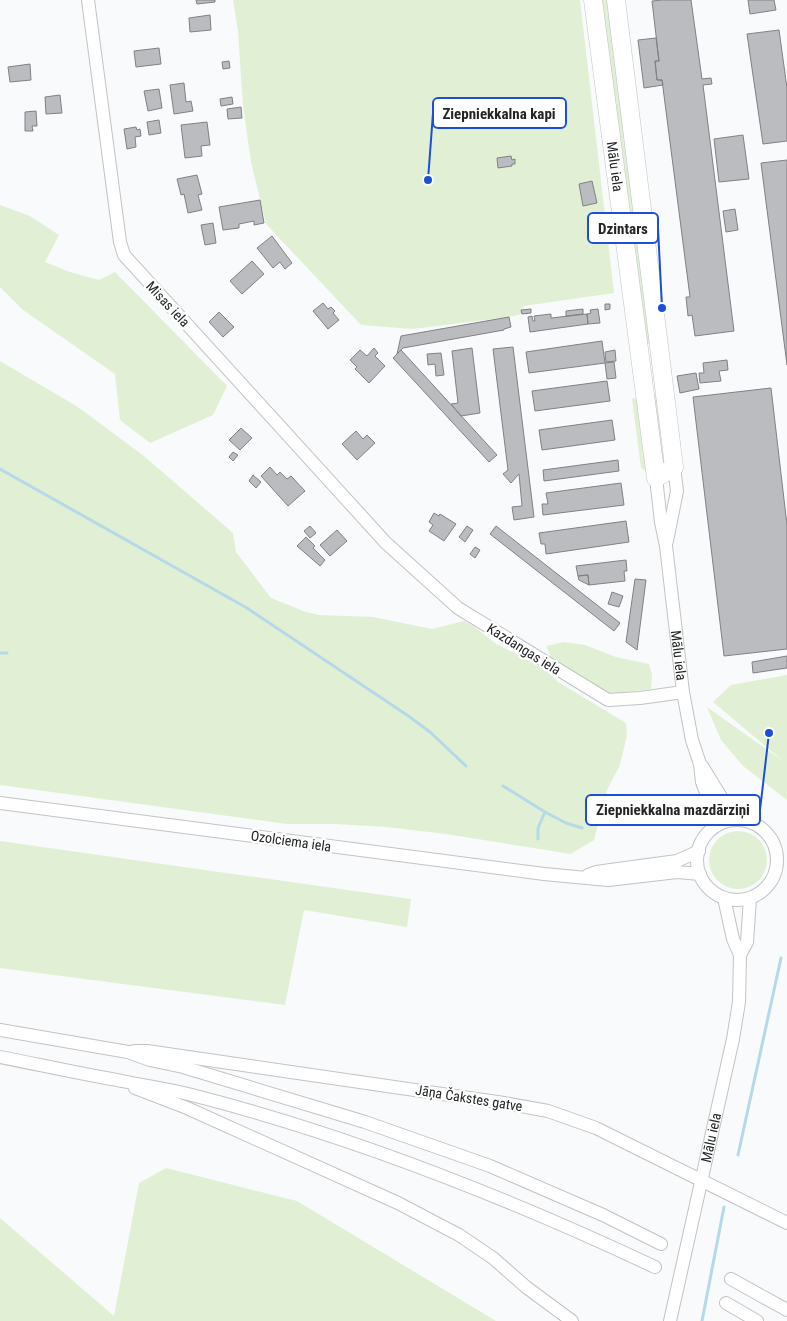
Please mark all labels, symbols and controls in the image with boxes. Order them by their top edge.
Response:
callout: Ziepniekkalna kapi [433,98,566,128]
text: Ziepniekkalna kapi [442,105,556,123]
street label: Mālu iela [604,141,626,193]
callout: Dzintars [588,213,658,243]
text: Dzintars [598,220,648,238]
street label: Misas iela [143,278,193,330]
street label: Kazdangas iela [484,620,564,678]
street label: Mālu iela [668,630,690,681]
callout: Ziepniekkalna mazdārziņi [586,795,760,825]
text: Ziepniekkalna mazdārziņi [596,801,750,819]
street label: Ozolciema iela [250,827,332,855]
street label: Jāņa Čakstes gatve [414,1081,524,1115]
street label: Mālu iela [698,1111,724,1164]

